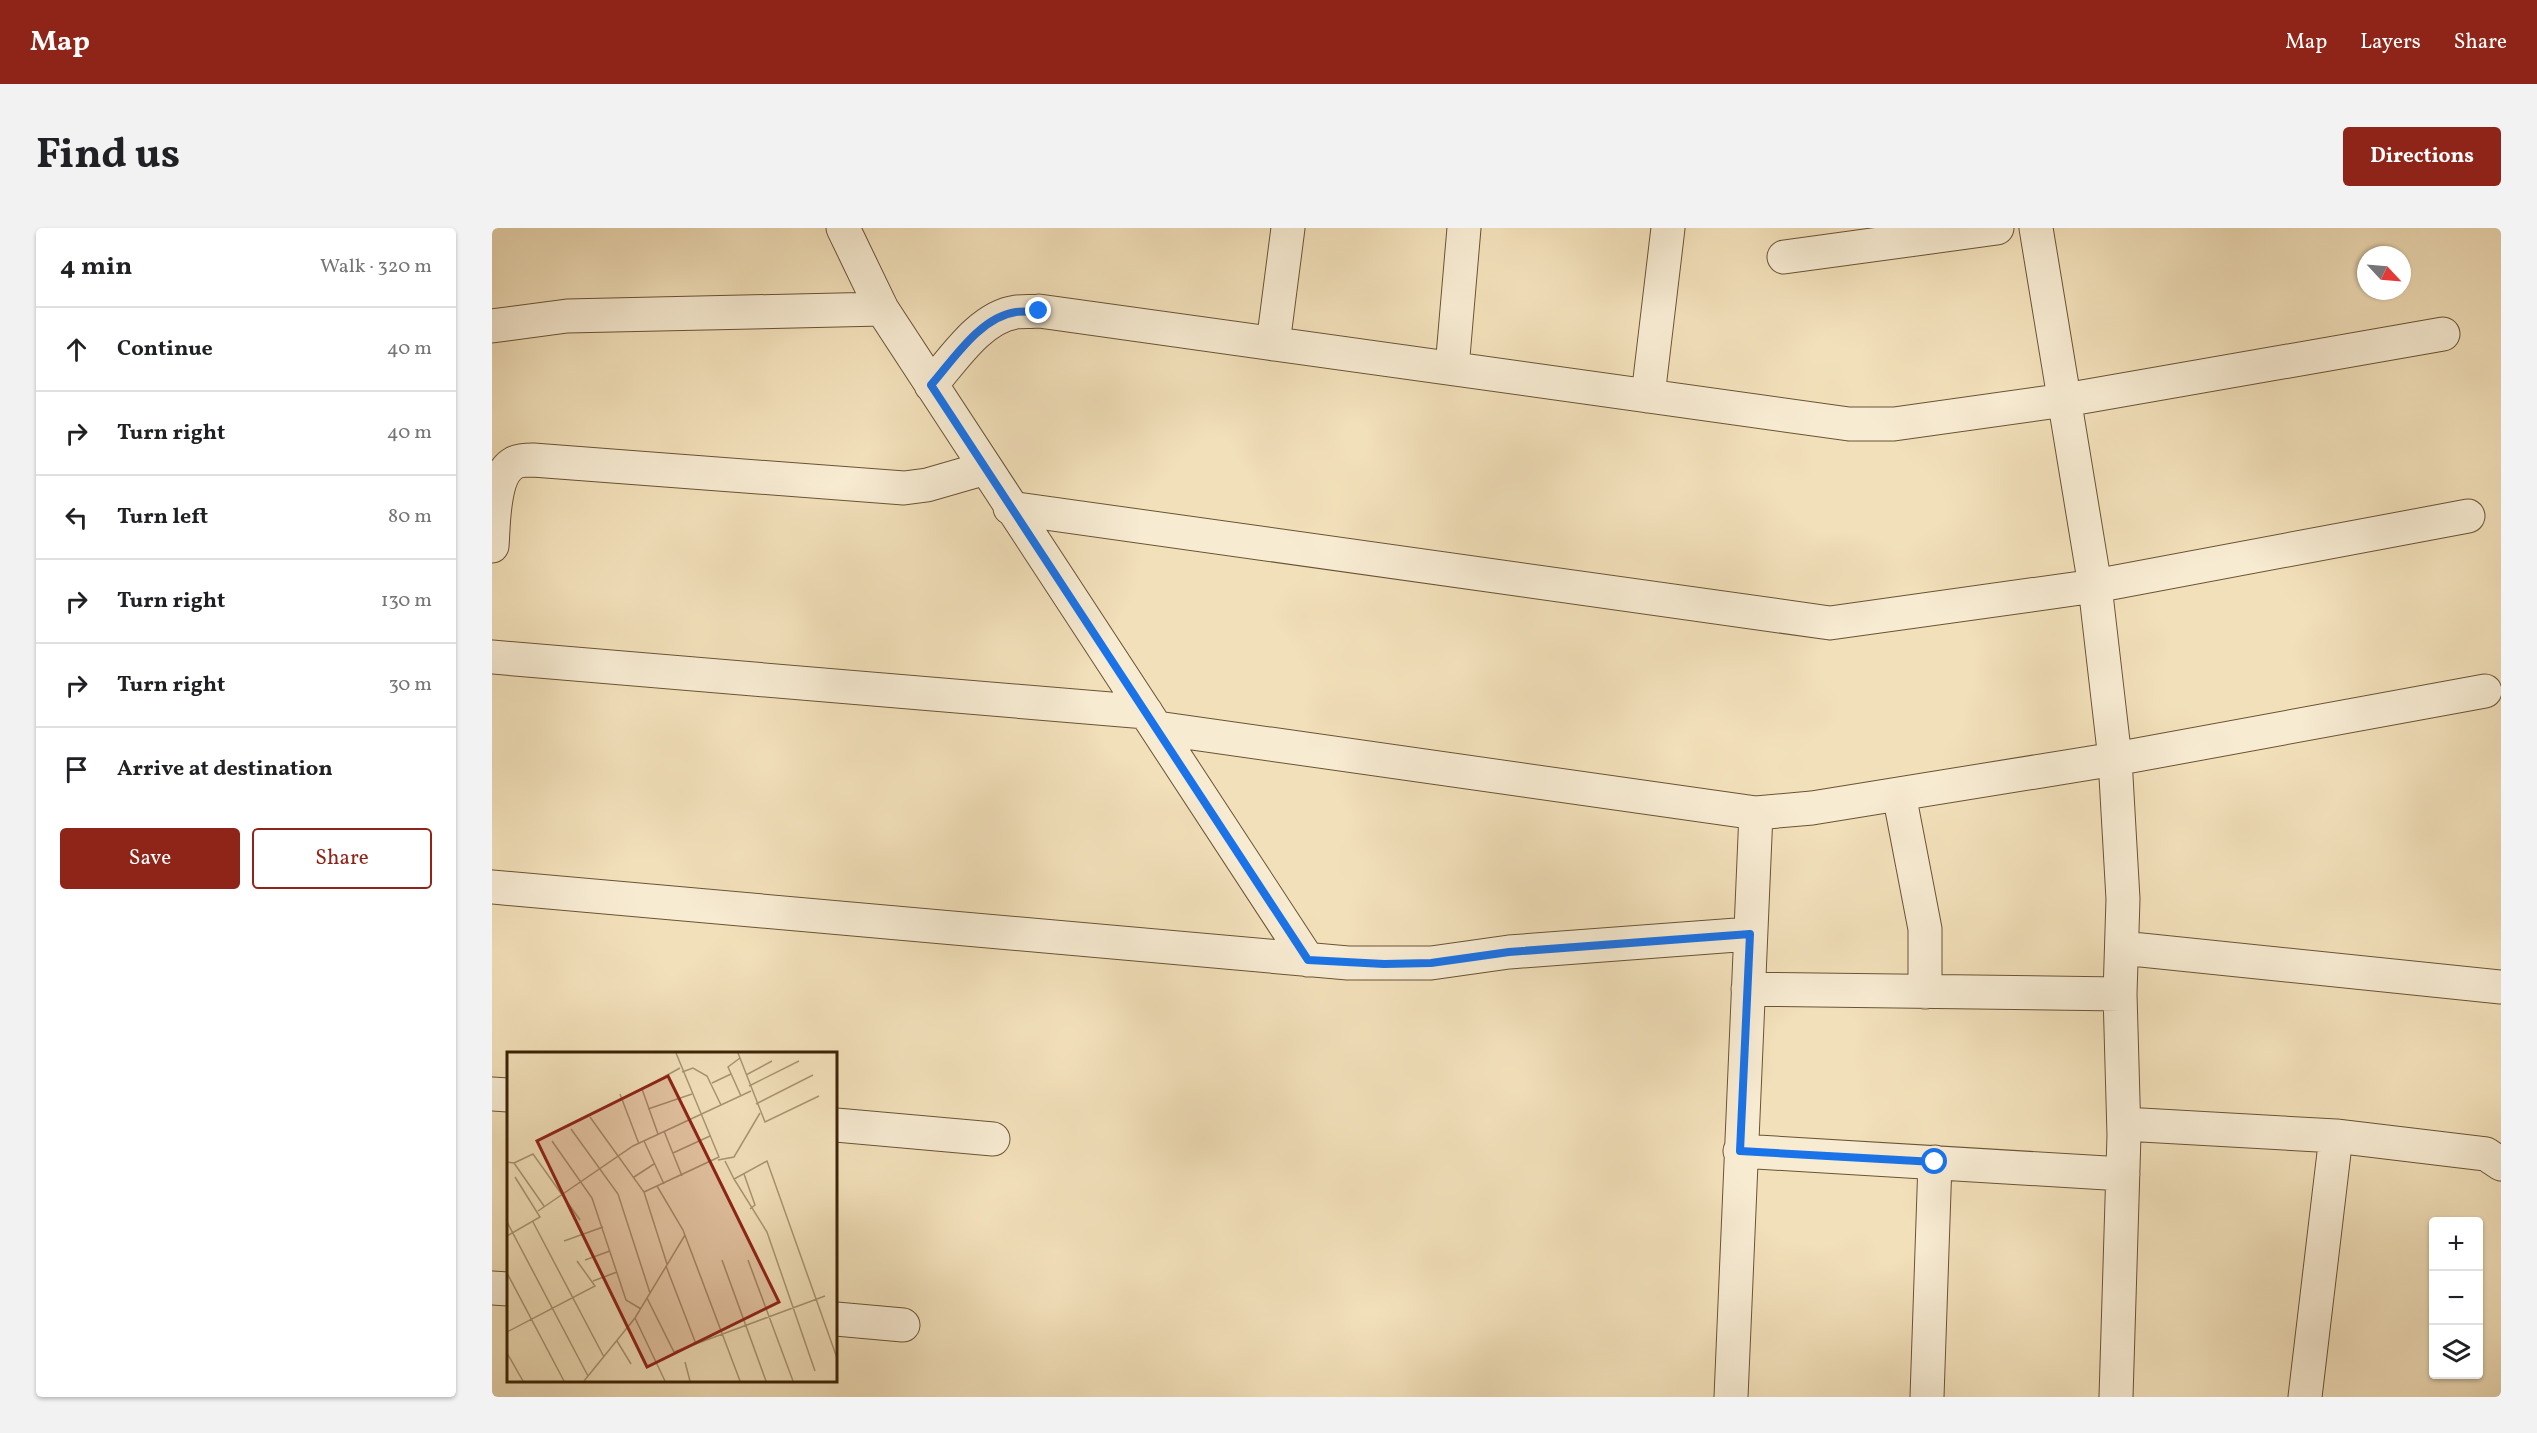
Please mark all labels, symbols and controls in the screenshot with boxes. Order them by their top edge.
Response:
text: Map [30,23,90,62]
text: Map [2285,28,2327,57]
text: Layers [2360,28,2421,57]
text: Share [2454,28,2507,57]
text: Find us [36,127,180,186]
button: Directions [2343,127,2501,186]
north arrow [2357,246,2411,300]
text: 4 min [60,249,132,285]
text: Walk · 320 m [320,253,432,281]
route end [1025,297,1051,323]
icon: ahead [60,333,93,366]
text: Continue [117,334,213,365]
text: 40 m [387,335,432,363]
icon: right [60,417,93,450]
text: Turn right [117,418,225,449]
text: 40 m [387,419,432,447]
icon: left [60,501,93,534]
text: Turn left [117,502,208,533]
text: 80 m [388,503,432,531]
icon: right [60,585,93,618]
text: Turn right [117,586,225,617]
text: 130 m [381,587,432,615]
icon: right [60,669,93,702]
text: Turn right [117,670,225,701]
text: 30 m [388,671,432,699]
icon: arrive [60,753,93,786]
text: Arrive at destination [117,754,333,785]
button: Save [60,828,240,889]
button: Share [252,828,432,889]
inset map [507,1052,837,1382]
route start [1921,1148,1947,1174]
map controls [2429,1217,2483,1379]
button: + [2429,1217,2483,1271]
button: − [2429,1271,2483,1325]
button: layers [2429,1325,2483,1379]

